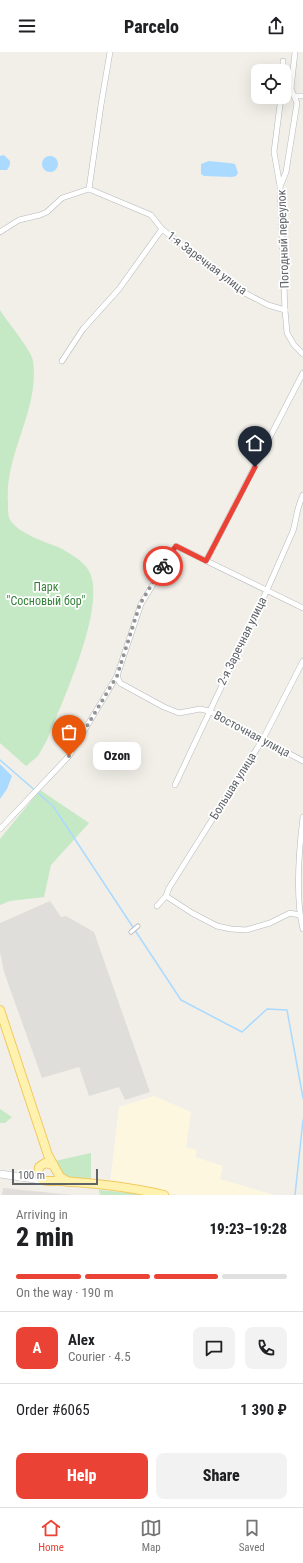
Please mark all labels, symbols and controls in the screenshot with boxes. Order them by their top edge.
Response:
icon: menu [16,15,38,37]
icon: share [265,15,287,37]
text: Parcelo [124,16,179,37]
map controls [251,64,291,104]
button: locate [251,64,291,104]
street label: Погодный переулок [274,189,292,289]
street label: 1-я Заречная улица [164,228,250,298]
pin [238,426,272,467]
icon: home [244,432,266,454]
courier [143,546,183,586]
icon: bike [152,555,174,577]
park label: Парк "Сосновый бор" [7,580,86,608]
street label: 2-я Заречная улица [215,595,269,687]
street label: Восточная улица [212,708,293,760]
pin [52,715,86,756]
icon: bag [58,721,80,743]
callout: Ozon [93,742,141,770]
text: Ozon [104,748,130,763]
street label: Большая улица [207,750,259,822]
scale bar [12,1167,98,1186]
text: 100 m [18,1169,45,1182]
text: Arriving in [16,1207,68,1222]
text: 19:23–19:28 [209,1220,287,1238]
text: 2 min [16,1222,74,1252]
text: On the way · 190 m [16,1285,113,1300]
button: chat [193,1327,235,1369]
button: phone [245,1327,287,1369]
text: Alex [68,1331,95,1349]
text: A [33,1339,41,1357]
text: Courier · 4.5 [68,1349,131,1364]
text: Order #6065 [16,1401,90,1419]
text: 1 390 ₽ [240,1401,287,1419]
button: Help [16,1453,148,1499]
button: Share [156,1453,287,1499]
tab: Home [38,1517,64,1554]
tab: Map [140,1517,162,1554]
tab: Saved [239,1517,265,1554]

